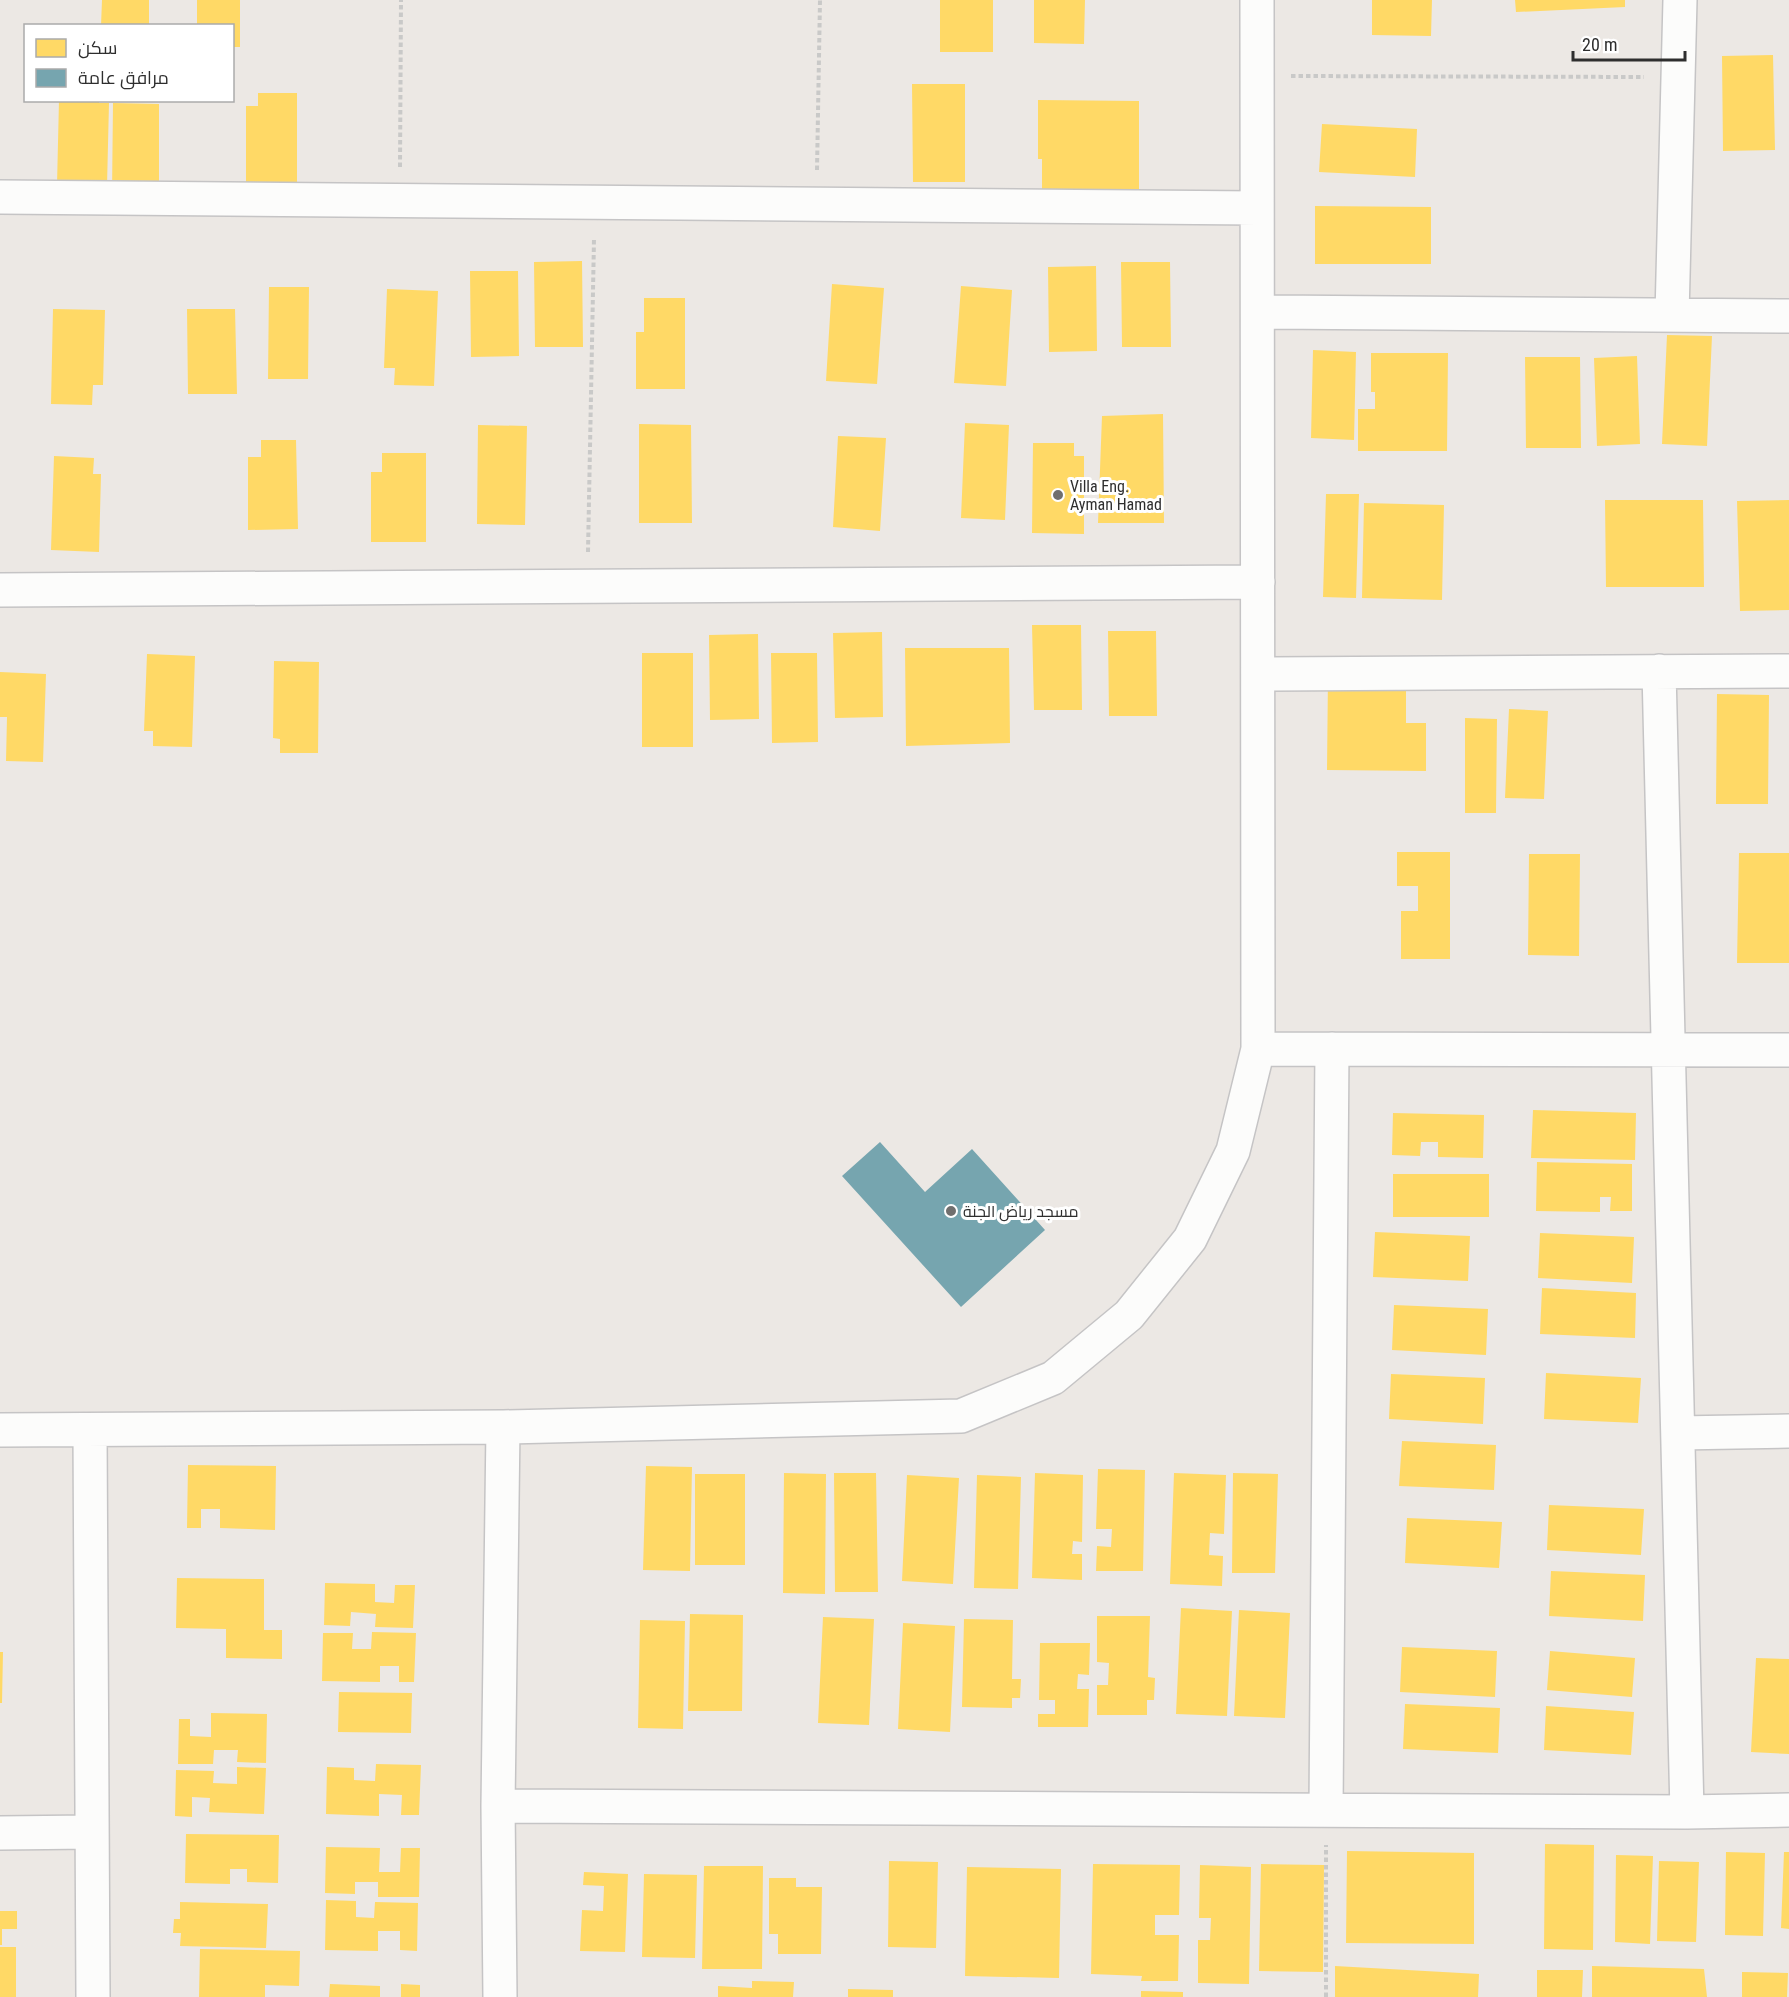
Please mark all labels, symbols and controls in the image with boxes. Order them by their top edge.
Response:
legend [24,24,234,102]
scale bar [1573,24,1686,62]
text: 20 m [1582,34,1617,55]
text: سكن [78,37,117,59]
text: مرافق عامة [78,67,169,90]
place label: Villa Eng. Ayman Hamad [1070,477,1162,514]
marker: Villa Eng. Ayman Hamad [1051,488,1065,502]
place label: مسجد رياض الجنة [963,1202,1078,1222]
marker: مسجد رياض الجنة [944,1204,958,1218]

